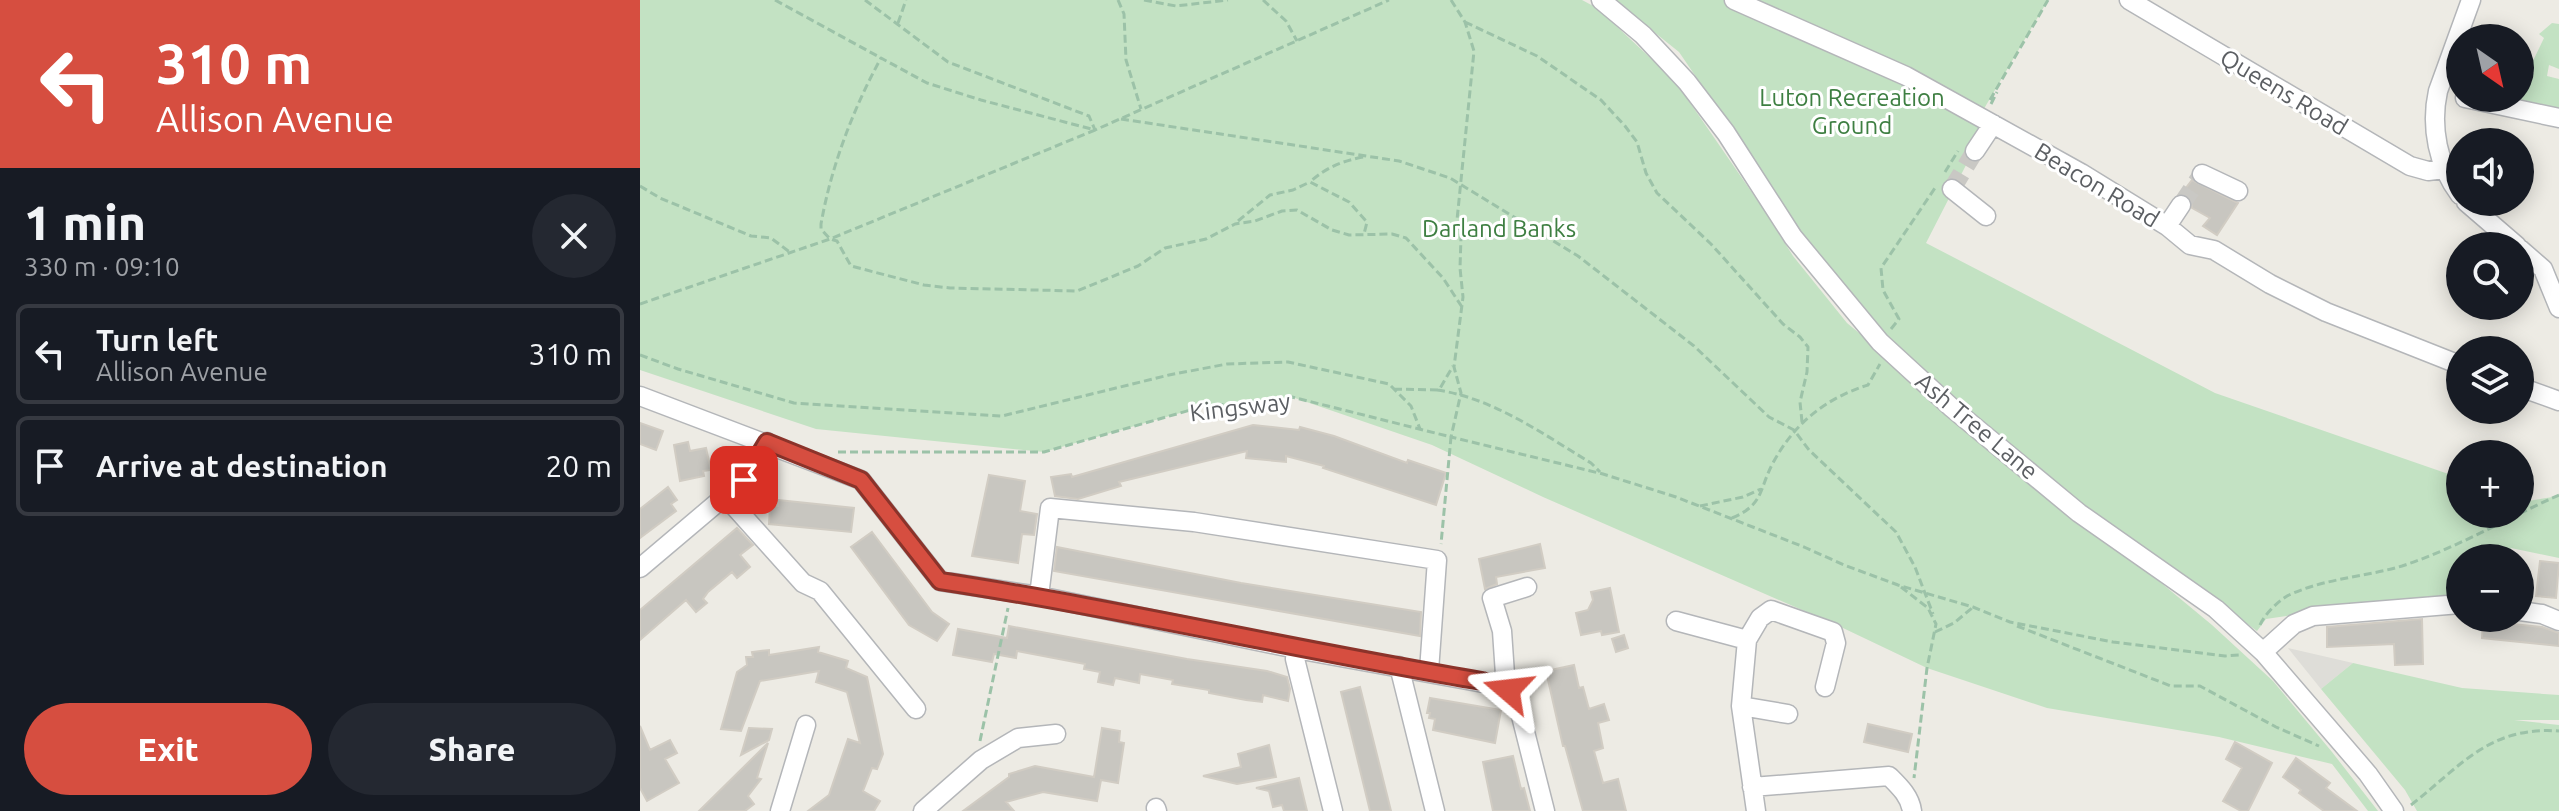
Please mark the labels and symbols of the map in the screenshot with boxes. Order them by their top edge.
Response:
north arrow [2446,24,2534,112]
street label: Queens Road [2215,43,2353,141]
park label: Luton Recreation Ground [1759,84,1945,139]
street label: Beacon Road [2030,137,2164,233]
park label: Darland Banks [1422,215,1576,242]
street label: Ash Tree Lane [1911,367,2043,485]
street label: Kingsway [1188,387,1292,427]
pin [710,446,778,514]
position arrow [1466,648,1550,732]

